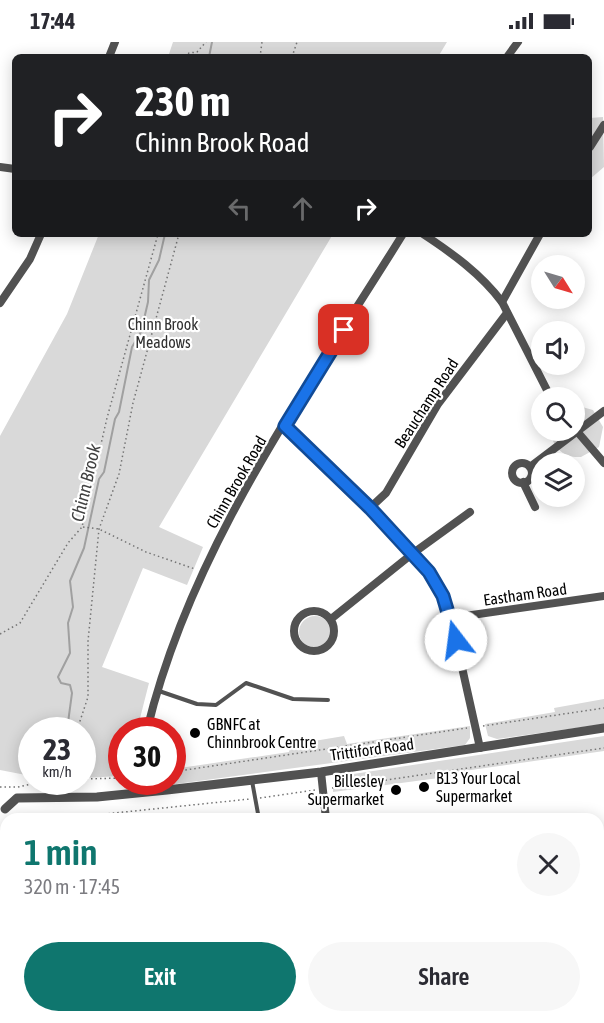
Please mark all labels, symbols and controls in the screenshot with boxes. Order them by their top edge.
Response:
text: 17:44 [30,8,75,34]
text: 230 m [135,77,230,125]
icon: right [36,78,114,156]
text: Chinn Brook Road [135,127,310,158]
icon: left [223,192,256,225]
icon: ahead [286,192,319,225]
icon: right [349,192,382,225]
north arrow [531,255,585,309]
map controls [531,255,585,507]
pin [318,304,369,355]
icon: arrive [327,313,360,346]
park label: Chinn Brook Meadows [128,315,198,351]
button: sound [531,321,585,375]
street label: Beauchamp Road [390,355,462,452]
button: search [531,387,585,441]
street label: Chinn Brook Road [202,433,270,531]
water label: Chinn Brook [66,441,105,524]
button: layers [531,453,585,507]
street label: Eastham Road [482,579,568,609]
position arrow [424,608,488,672]
place label: GBNFC at Chinnbrook Centre [207,715,317,751]
speed limit sign: 30 [108,717,186,795]
marker: GBNFC at Chinnbrook Centre [188,726,202,740]
text: 23 [43,732,71,766]
street label: Trittiford Road [329,734,415,764]
text: km/h [42,763,72,780]
place label: B13 Your Local Supermarket [436,769,521,806]
place label: Billesley Supermarket [308,772,384,809]
marker: B13 Your Local Supermarket [417,780,431,794]
marker: Billesley Supermarket [389,783,403,797]
text: 1 min [24,831,98,873]
button: close [517,833,580,896]
text: 320 m · 17:45 [24,875,120,898]
button: Exit [24,942,296,1011]
button: Share [308,942,580,1011]

